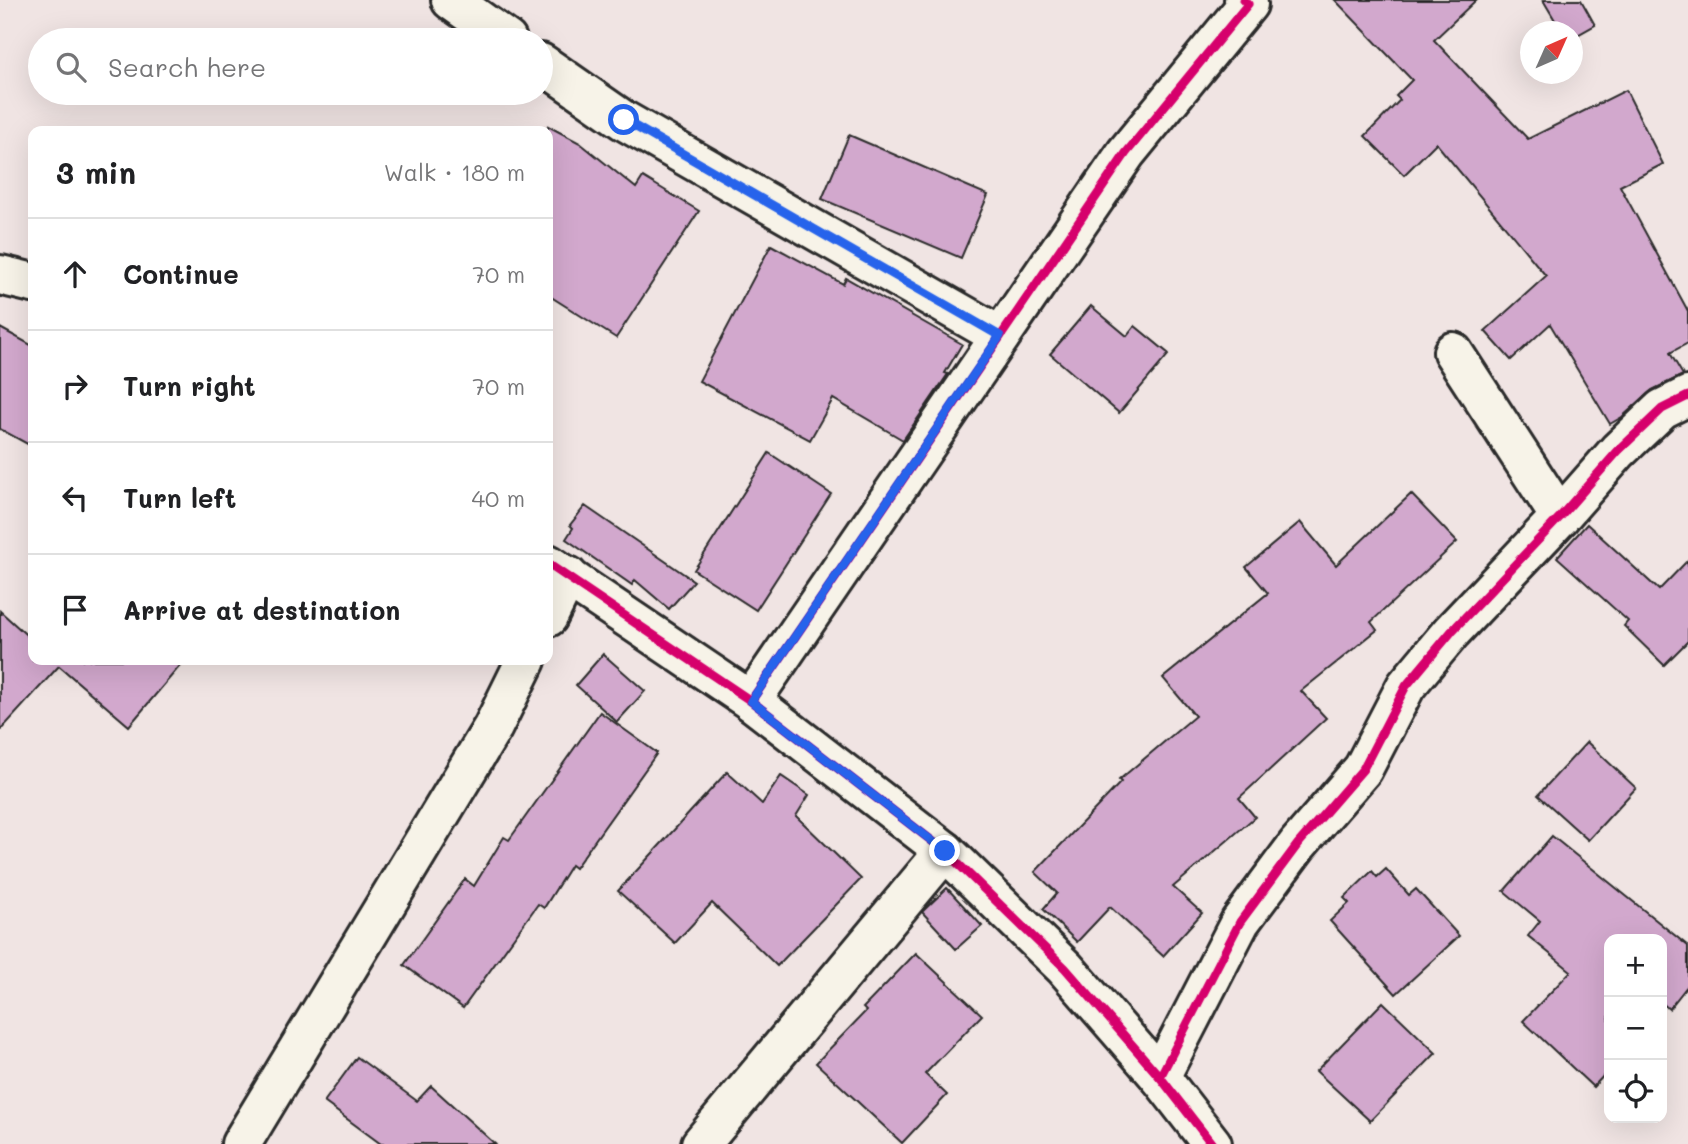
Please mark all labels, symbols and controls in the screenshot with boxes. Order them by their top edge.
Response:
north arrow [1520,21,1583,84]
search box [28,28,553,105]
icon: search [52,48,90,86]
text: Search here [108,50,266,84]
route start [608,104,639,135]
text: 3 min [56,152,136,192]
text: Walk · 180 m [384,157,525,187]
icon: ahead [56,255,94,293]
text: Continue [123,257,239,291]
text: 70 m [472,259,525,289]
icon: right [56,367,94,405]
text: Turn right [123,369,256,403]
text: 70 m [472,371,525,401]
icon: left [56,479,94,517]
text: Turn left [123,481,236,515]
text: 40 m [472,483,525,513]
icon: arrive [56,591,94,629]
text: Arrive at destination [123,593,400,627]
route end [929,835,960,866]
map controls [1604,934,1667,1123]
button: + [1604,934,1667,997]
button: − [1604,997,1667,1060]
button: locate [1604,1060,1667,1123]

